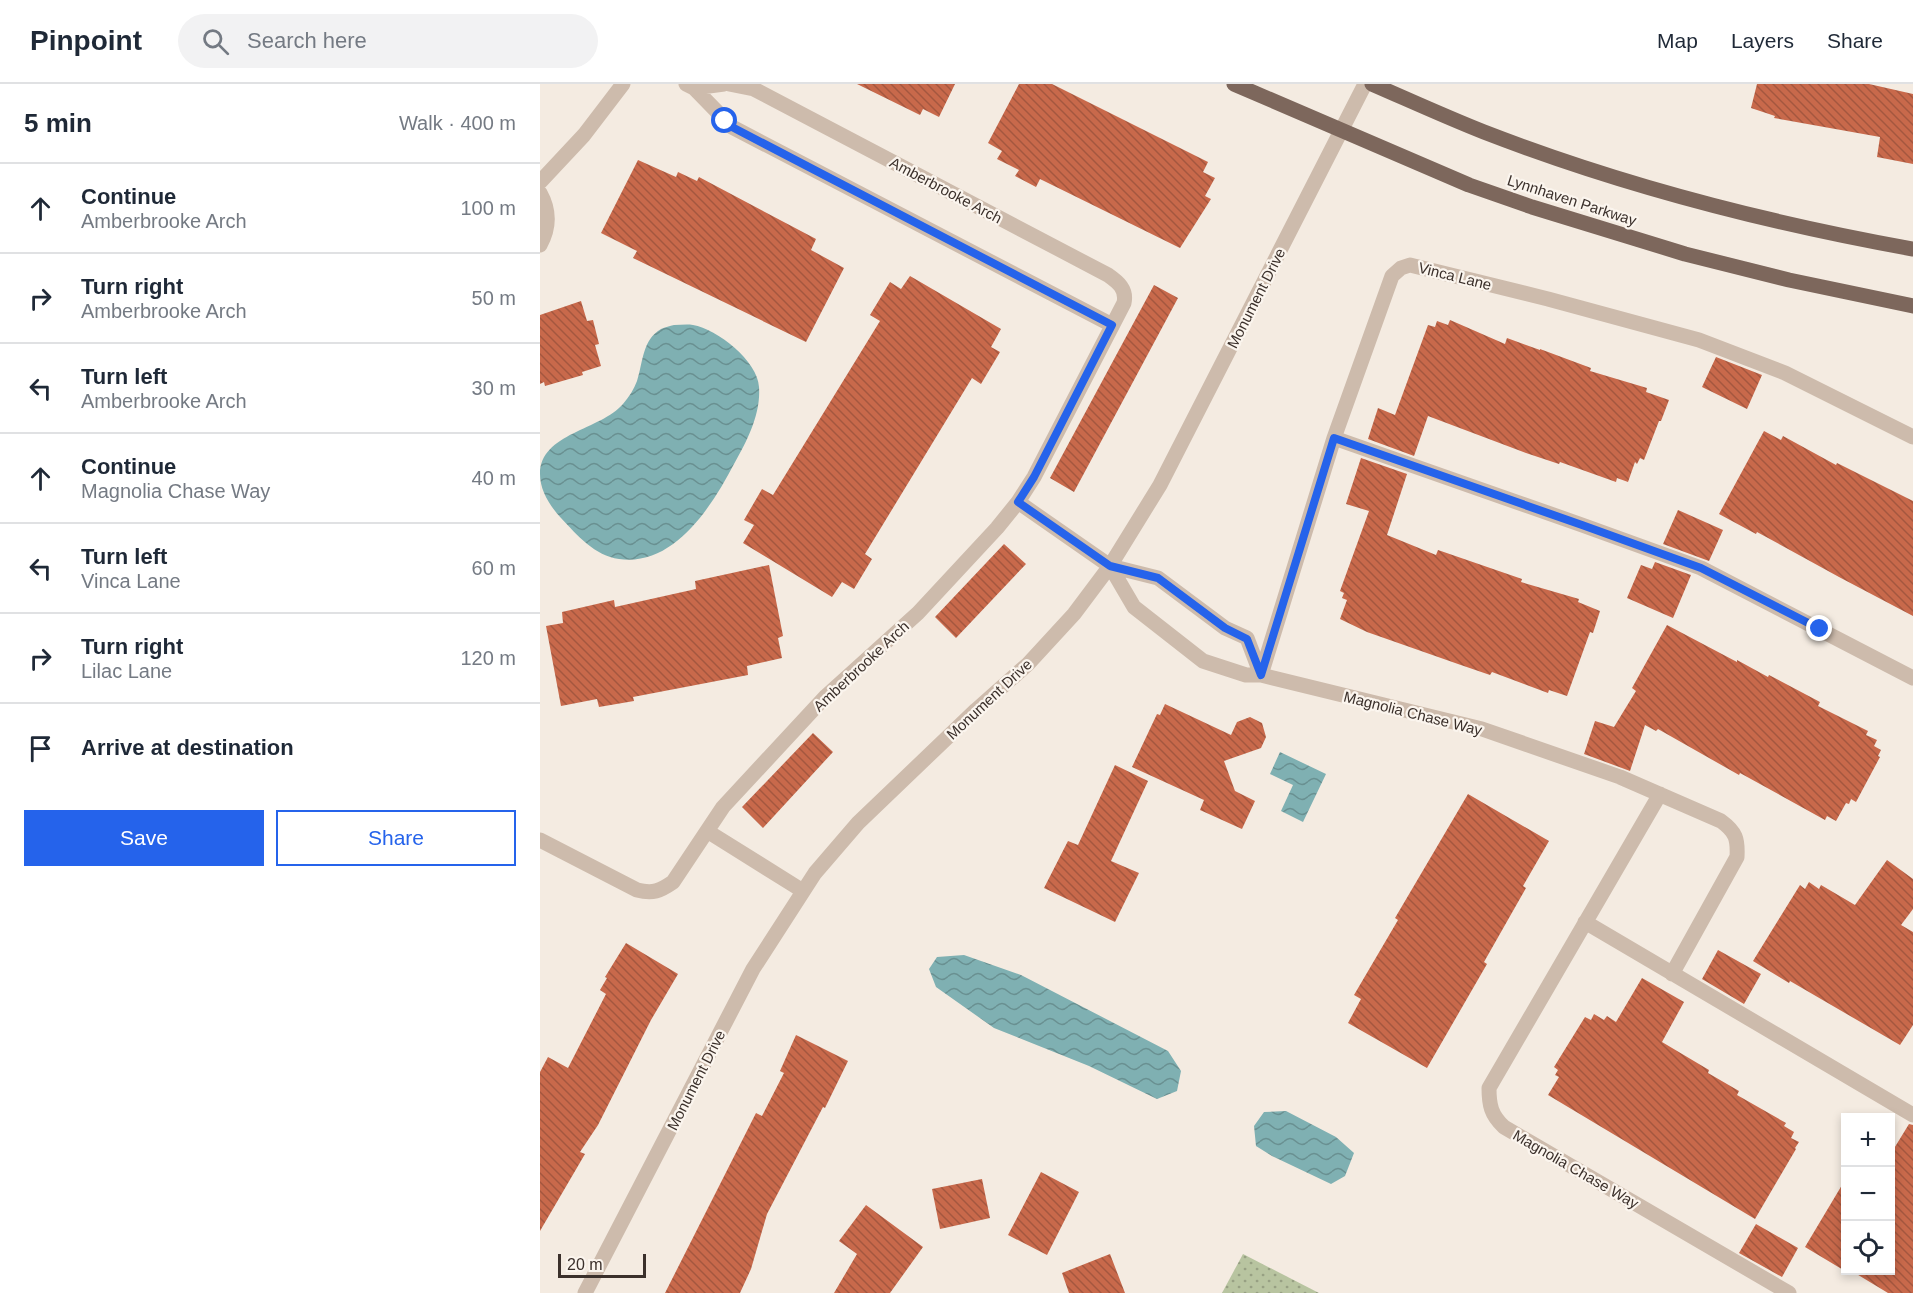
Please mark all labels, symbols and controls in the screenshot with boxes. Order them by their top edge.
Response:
search box [178,14,598,68]
text: Pinpoint [30,25,142,56]
icon: search [199,25,232,58]
text: Search here [247,28,367,53]
text: Map [1657,29,1698,52]
text: Layers [1731,29,1794,52]
text: Share [1827,29,1883,52]
route start [711,107,737,133]
text: 5 min [24,108,92,138]
text: Walk · 400 m [399,112,516,134]
street label: Amberbrooke Arch [887,153,1005,227]
street label: Lynnhaven Parkway [1505,171,1639,229]
text: Continue [81,184,176,209]
icon: ahead [24,192,57,225]
text: 100 m [460,197,516,219]
text: Amberbrooke Arch [81,210,247,232]
street label: Monument Drive [1223,245,1289,351]
street label: Vinca Lane [1417,259,1493,293]
text: Turn right [81,274,183,299]
icon: right [24,282,57,315]
text: 50 m [472,287,516,309]
text: Amberbrooke Arch [81,300,247,322]
text: Turn left [81,364,167,389]
icon: left [24,372,57,405]
text: 30 m [472,377,516,399]
text: Amberbrooke Arch [81,390,247,412]
text: Continue [81,454,176,479]
icon: ahead [24,462,57,495]
text: 40 m [472,467,516,489]
text: Magnolia Chase Way [81,480,270,502]
text: Turn left [81,544,167,569]
icon: left [24,552,57,585]
text: 60 m [472,557,516,579]
text: Vinca Lane [81,570,181,592]
route end [1806,615,1832,641]
street label: Amberbrooke Arch [810,617,912,715]
text: Turn right [81,634,183,659]
icon: right [24,642,57,675]
text: 120 m [460,647,516,669]
street label: Monument Drive [943,655,1035,743]
text: Lilac Lane [81,660,172,682]
street label: Magnolia Chase Way [1342,688,1484,739]
icon: arrive [24,732,57,765]
text: Arrive at destination [81,735,294,760]
button: Save [24,810,264,866]
button: Share [276,810,516,866]
street label: Monument Drive [663,1027,729,1133]
map controls [1841,1113,1895,1275]
button: + [1841,1113,1895,1167]
street label: Magnolia Chase Way [1510,1126,1642,1212]
button: − [1841,1167,1895,1221]
button: locate [1841,1221,1895,1275]
scale bar [558,1251,646,1278]
text: 20 m [567,1256,603,1273]

